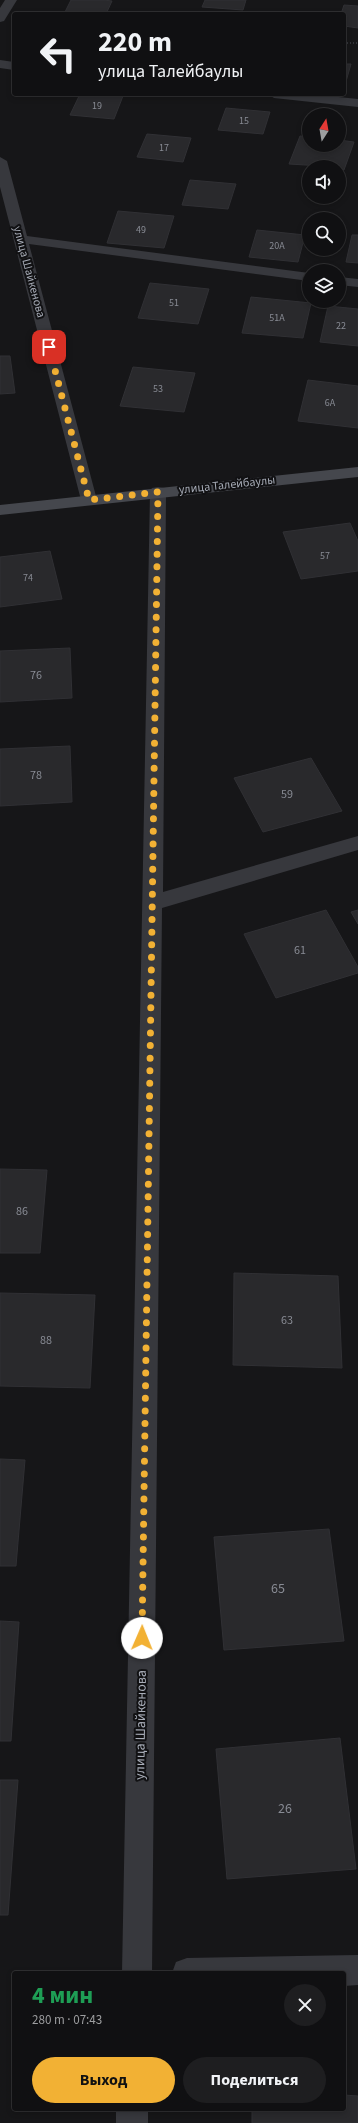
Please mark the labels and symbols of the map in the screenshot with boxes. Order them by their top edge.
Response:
house number: 19 [92,99,102,113]
north arrow [302,108,346,152]
house number: 15 [239,114,249,128]
house number: 17 [159,141,169,155]
house number: 49 [136,223,146,237]
street label: улица Шайкенова [9,224,49,320]
house number: 20А [269,239,285,253]
house number: 51 [169,296,179,310]
house number: 51А [269,311,285,325]
house number: 22 [336,319,346,333]
pin [32,330,66,364]
house number: 53 [153,382,163,396]
house number: 6А [325,396,336,410]
street label: улица Талейбаулы [178,471,276,499]
house number: 57 [320,549,330,563]
house number: 74 [23,571,33,585]
house number: 76 [30,667,42,684]
house number: 78 [30,767,42,784]
house number: 59 [281,786,293,803]
house number: 61 [294,942,306,959]
house number: 86 [16,1203,28,1220]
house number: 63 [281,1312,293,1329]
house number: 88 [40,1332,52,1349]
house number: 65 [271,1579,285,1599]
position arrow [121,1617,163,1659]
street label: улица Шайкенова [130,1670,152,1780]
house number: 26 [278,1799,292,1819]

